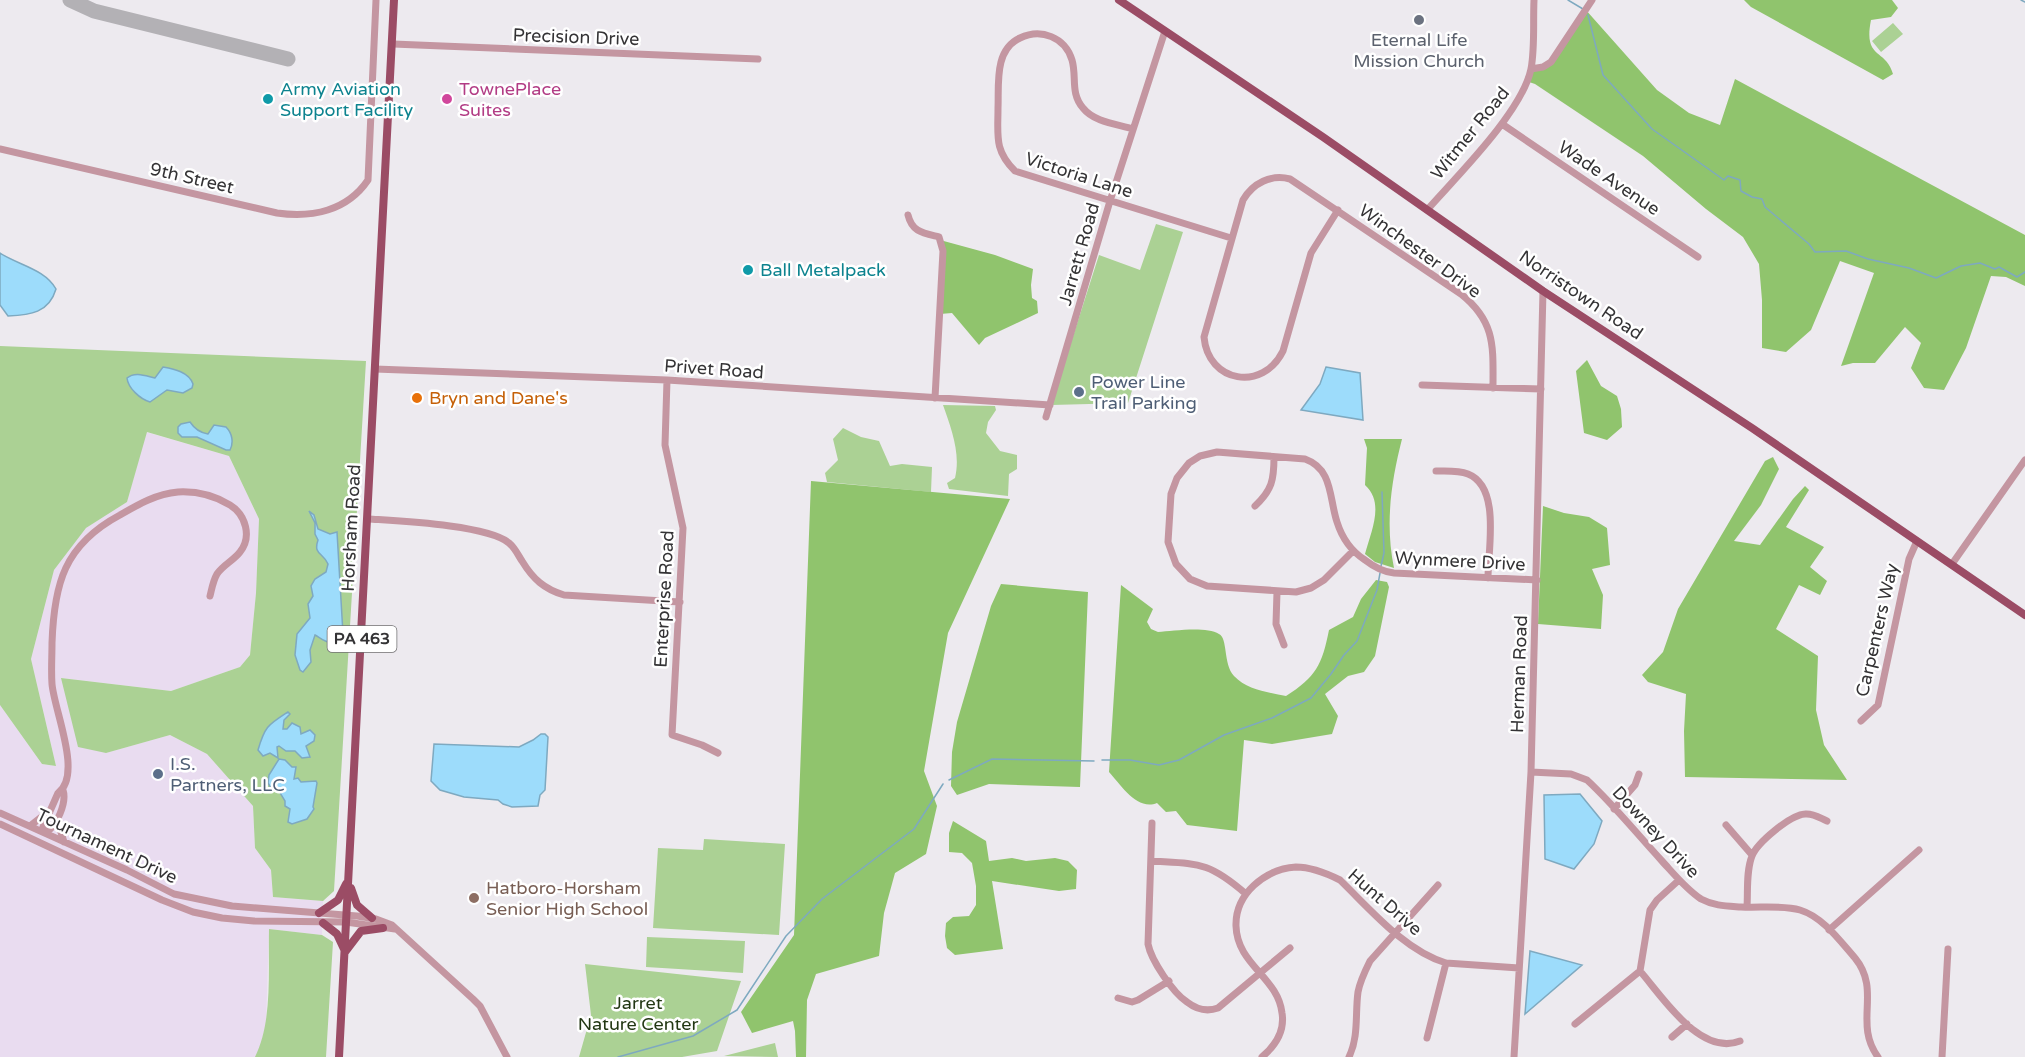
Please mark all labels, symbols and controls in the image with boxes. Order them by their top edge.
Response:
marker: Eternal Life Mission Church [1412,13,1426,27]
street label: Precision Drive [512,24,640,50]
place label: Eternal Life Mission Church [1353,29,1485,72]
place label: Army Aviation Support Facility [280,78,414,121]
place label: TownePlace Suites [459,78,561,121]
street label: Witmer Road [1426,82,1514,184]
marker: Army Aviation Support Facility [261,92,275,106]
marker: TownePlace Suites [440,92,454,106]
street label: Wade Avenue [1554,136,1664,220]
street label: Victoria Lane [1022,147,1136,203]
street label: 9th Street [148,158,236,198]
street label: Winchester Drive [1355,199,1485,303]
street label: Jarrett Road [1054,200,1104,308]
street label: Norristown Road [1515,245,1647,345]
place label: Ball Metalpack [760,259,886,281]
marker: Ball Metalpack [741,263,755,277]
street label: Privet Road [663,355,765,383]
place label: Power Line Trail Parking [1091,371,1197,414]
marker: Power Line Trail Parking [1072,385,1086,399]
place label: Bryn and Dane's [429,387,568,409]
marker: Bryn and Dane's [410,391,424,405]
street label: Horsham Road [337,464,365,592]
street label: Enterprise Road [649,530,679,668]
street label: Wynmere Drive [1394,547,1526,575]
street label: Carpenters Way [1851,561,1903,699]
street label: Herman Road [1506,615,1532,733]
road number: PA 463 [328,626,397,652]
place label: I.S. Partners, LLC [170,753,285,796]
marker: I.S. Partners, LLC [151,767,165,781]
street label: Downey Drive [1608,781,1704,883]
street label: Tournament Drive [33,804,181,888]
street label: Hunt Drive [1343,864,1427,940]
place label: Hatboro-Horsham Senior High School [486,877,648,920]
marker: Hatboro-Horsham Senior High School [467,891,481,905]
park label: Jarret Nature Center [578,992,698,1035]

